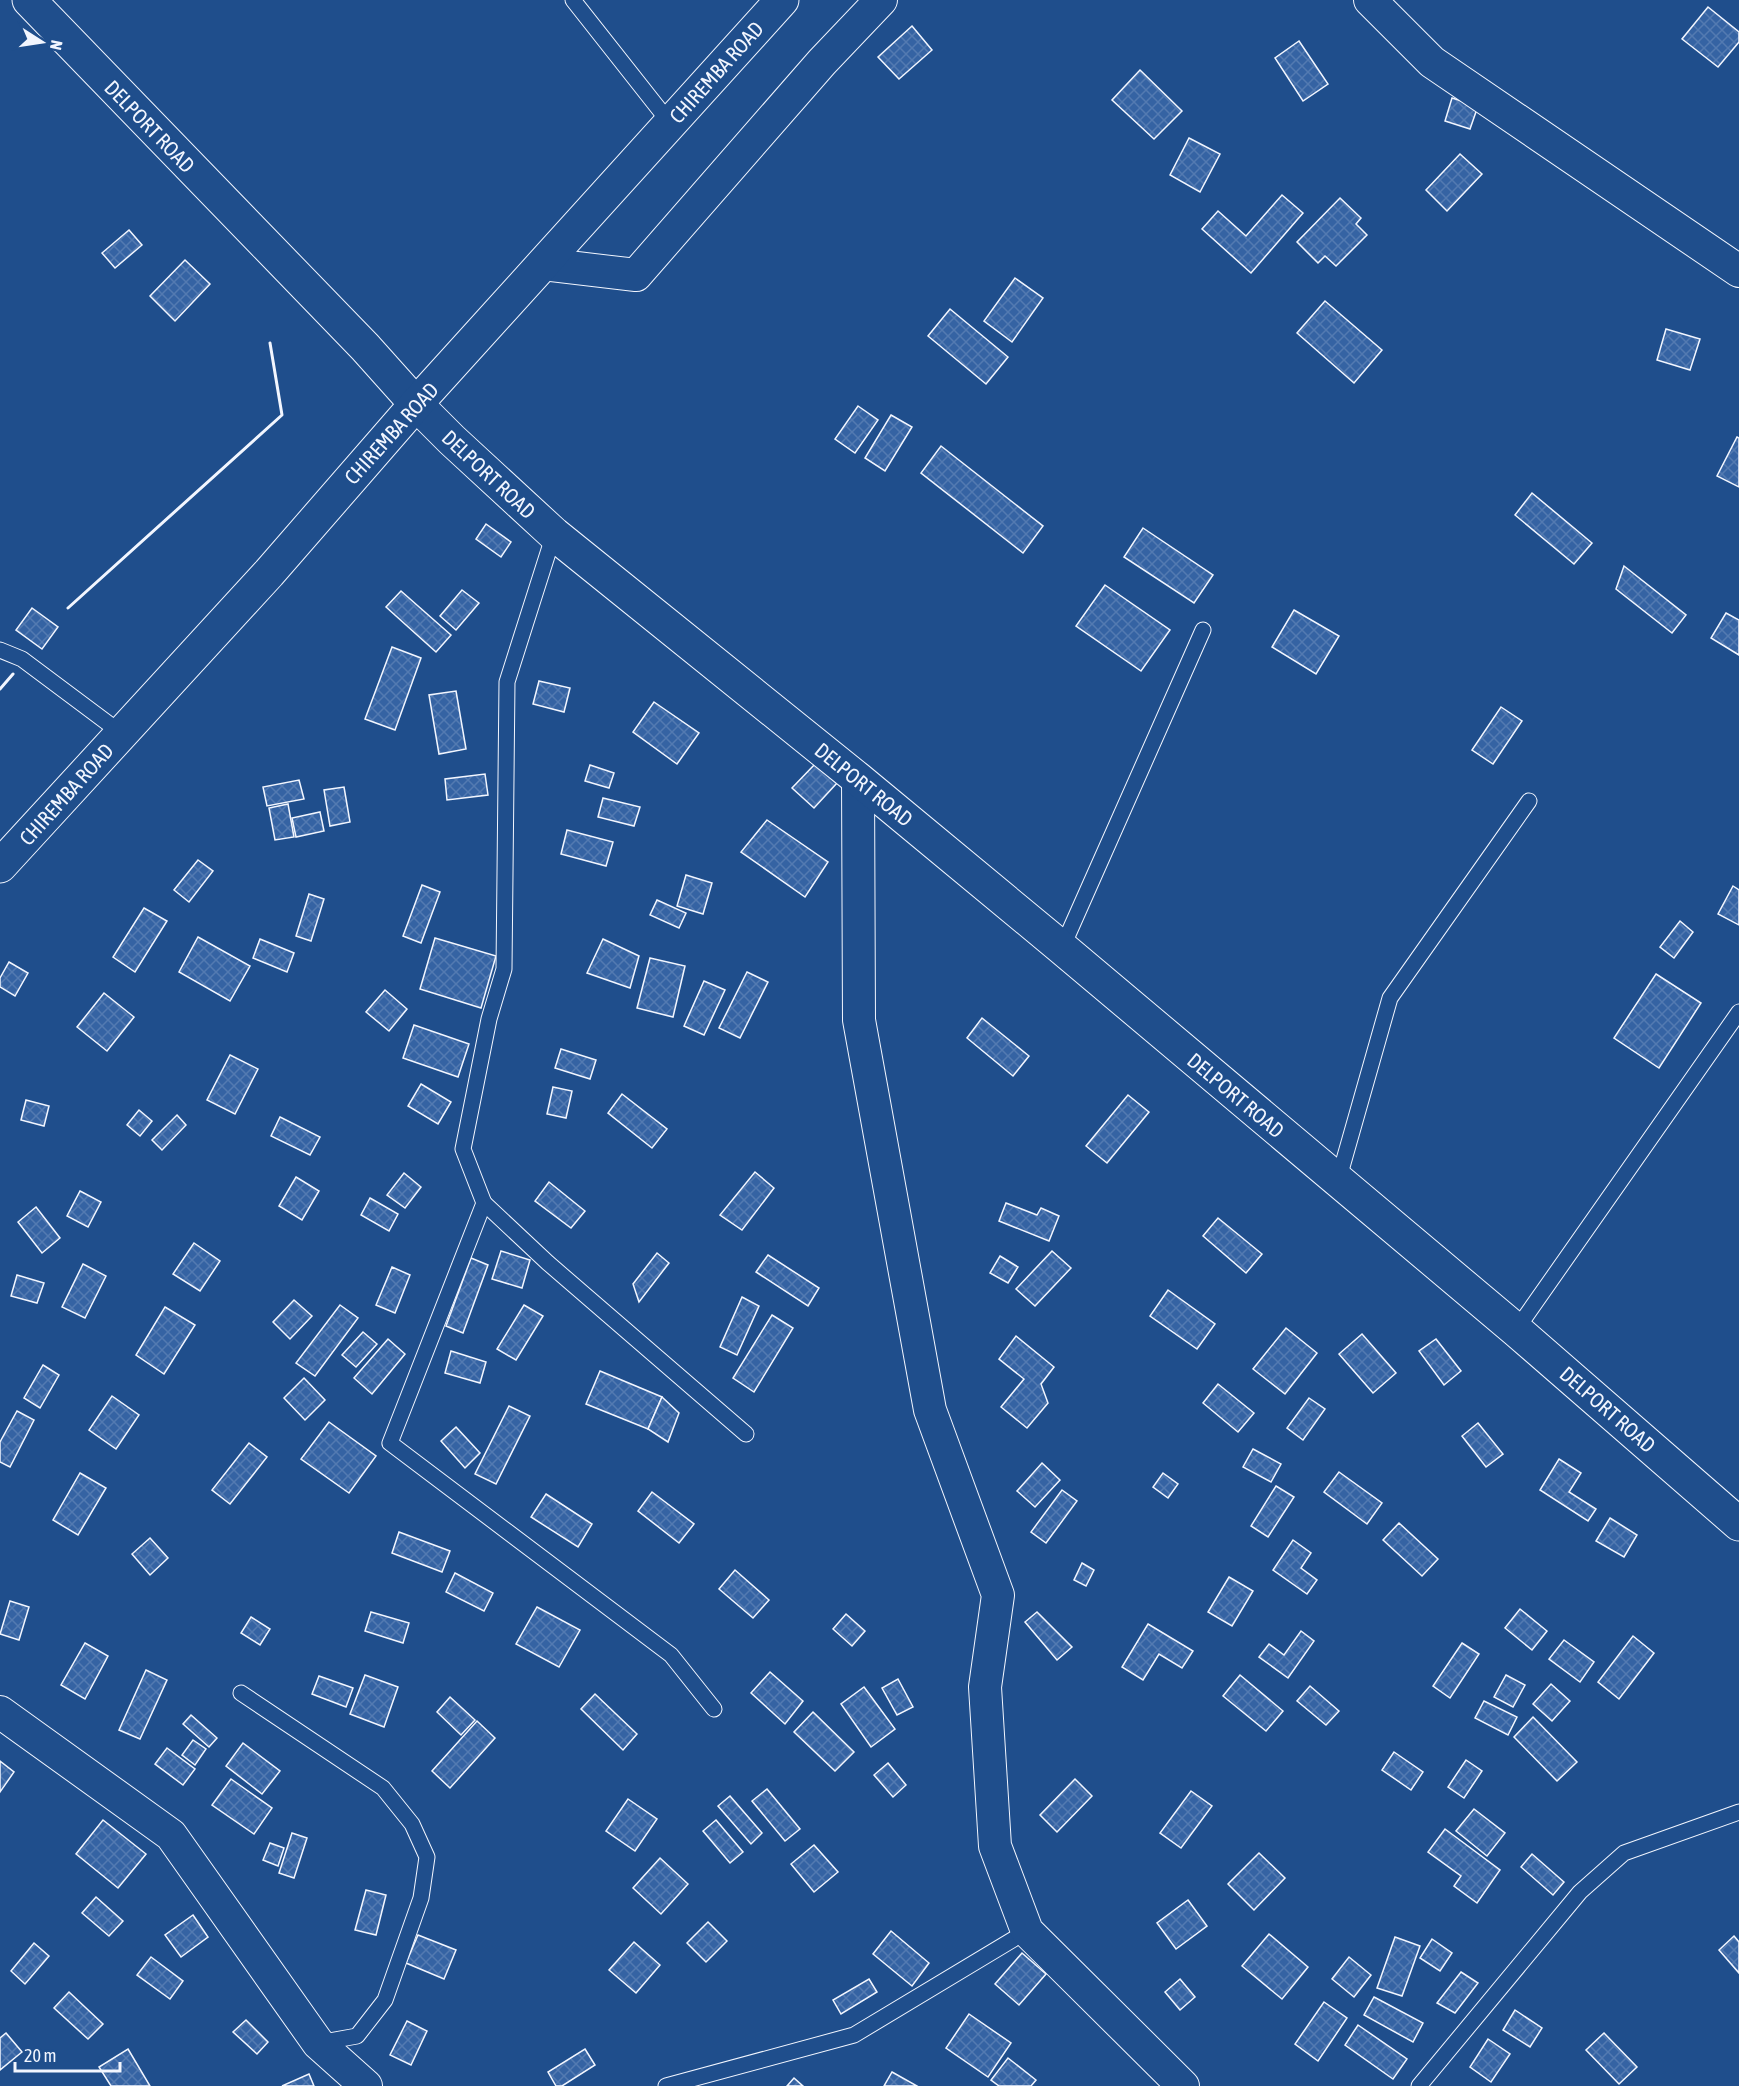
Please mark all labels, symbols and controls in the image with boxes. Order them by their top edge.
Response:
north arrow [12,12,72,72]
street label: CHIREMBA ROAD [664,16,768,128]
text: N [47,39,66,52]
street label: DELPORT ROAD [100,75,200,177]
street label: CHIREMBA ROAD [339,377,443,489]
street label: DELPORT ROAD [437,425,541,523]
street label: DELPORT ROAD [810,737,918,831]
street label: CHIREMBA ROAD [14,738,118,850]
street label: DELPORT ROAD [1183,1048,1289,1142]
street label: DELPORT ROAD [1555,1361,1661,1457]
scale bar [15,2035,120,2073]
text: 20 m [24,2045,56,2066]

